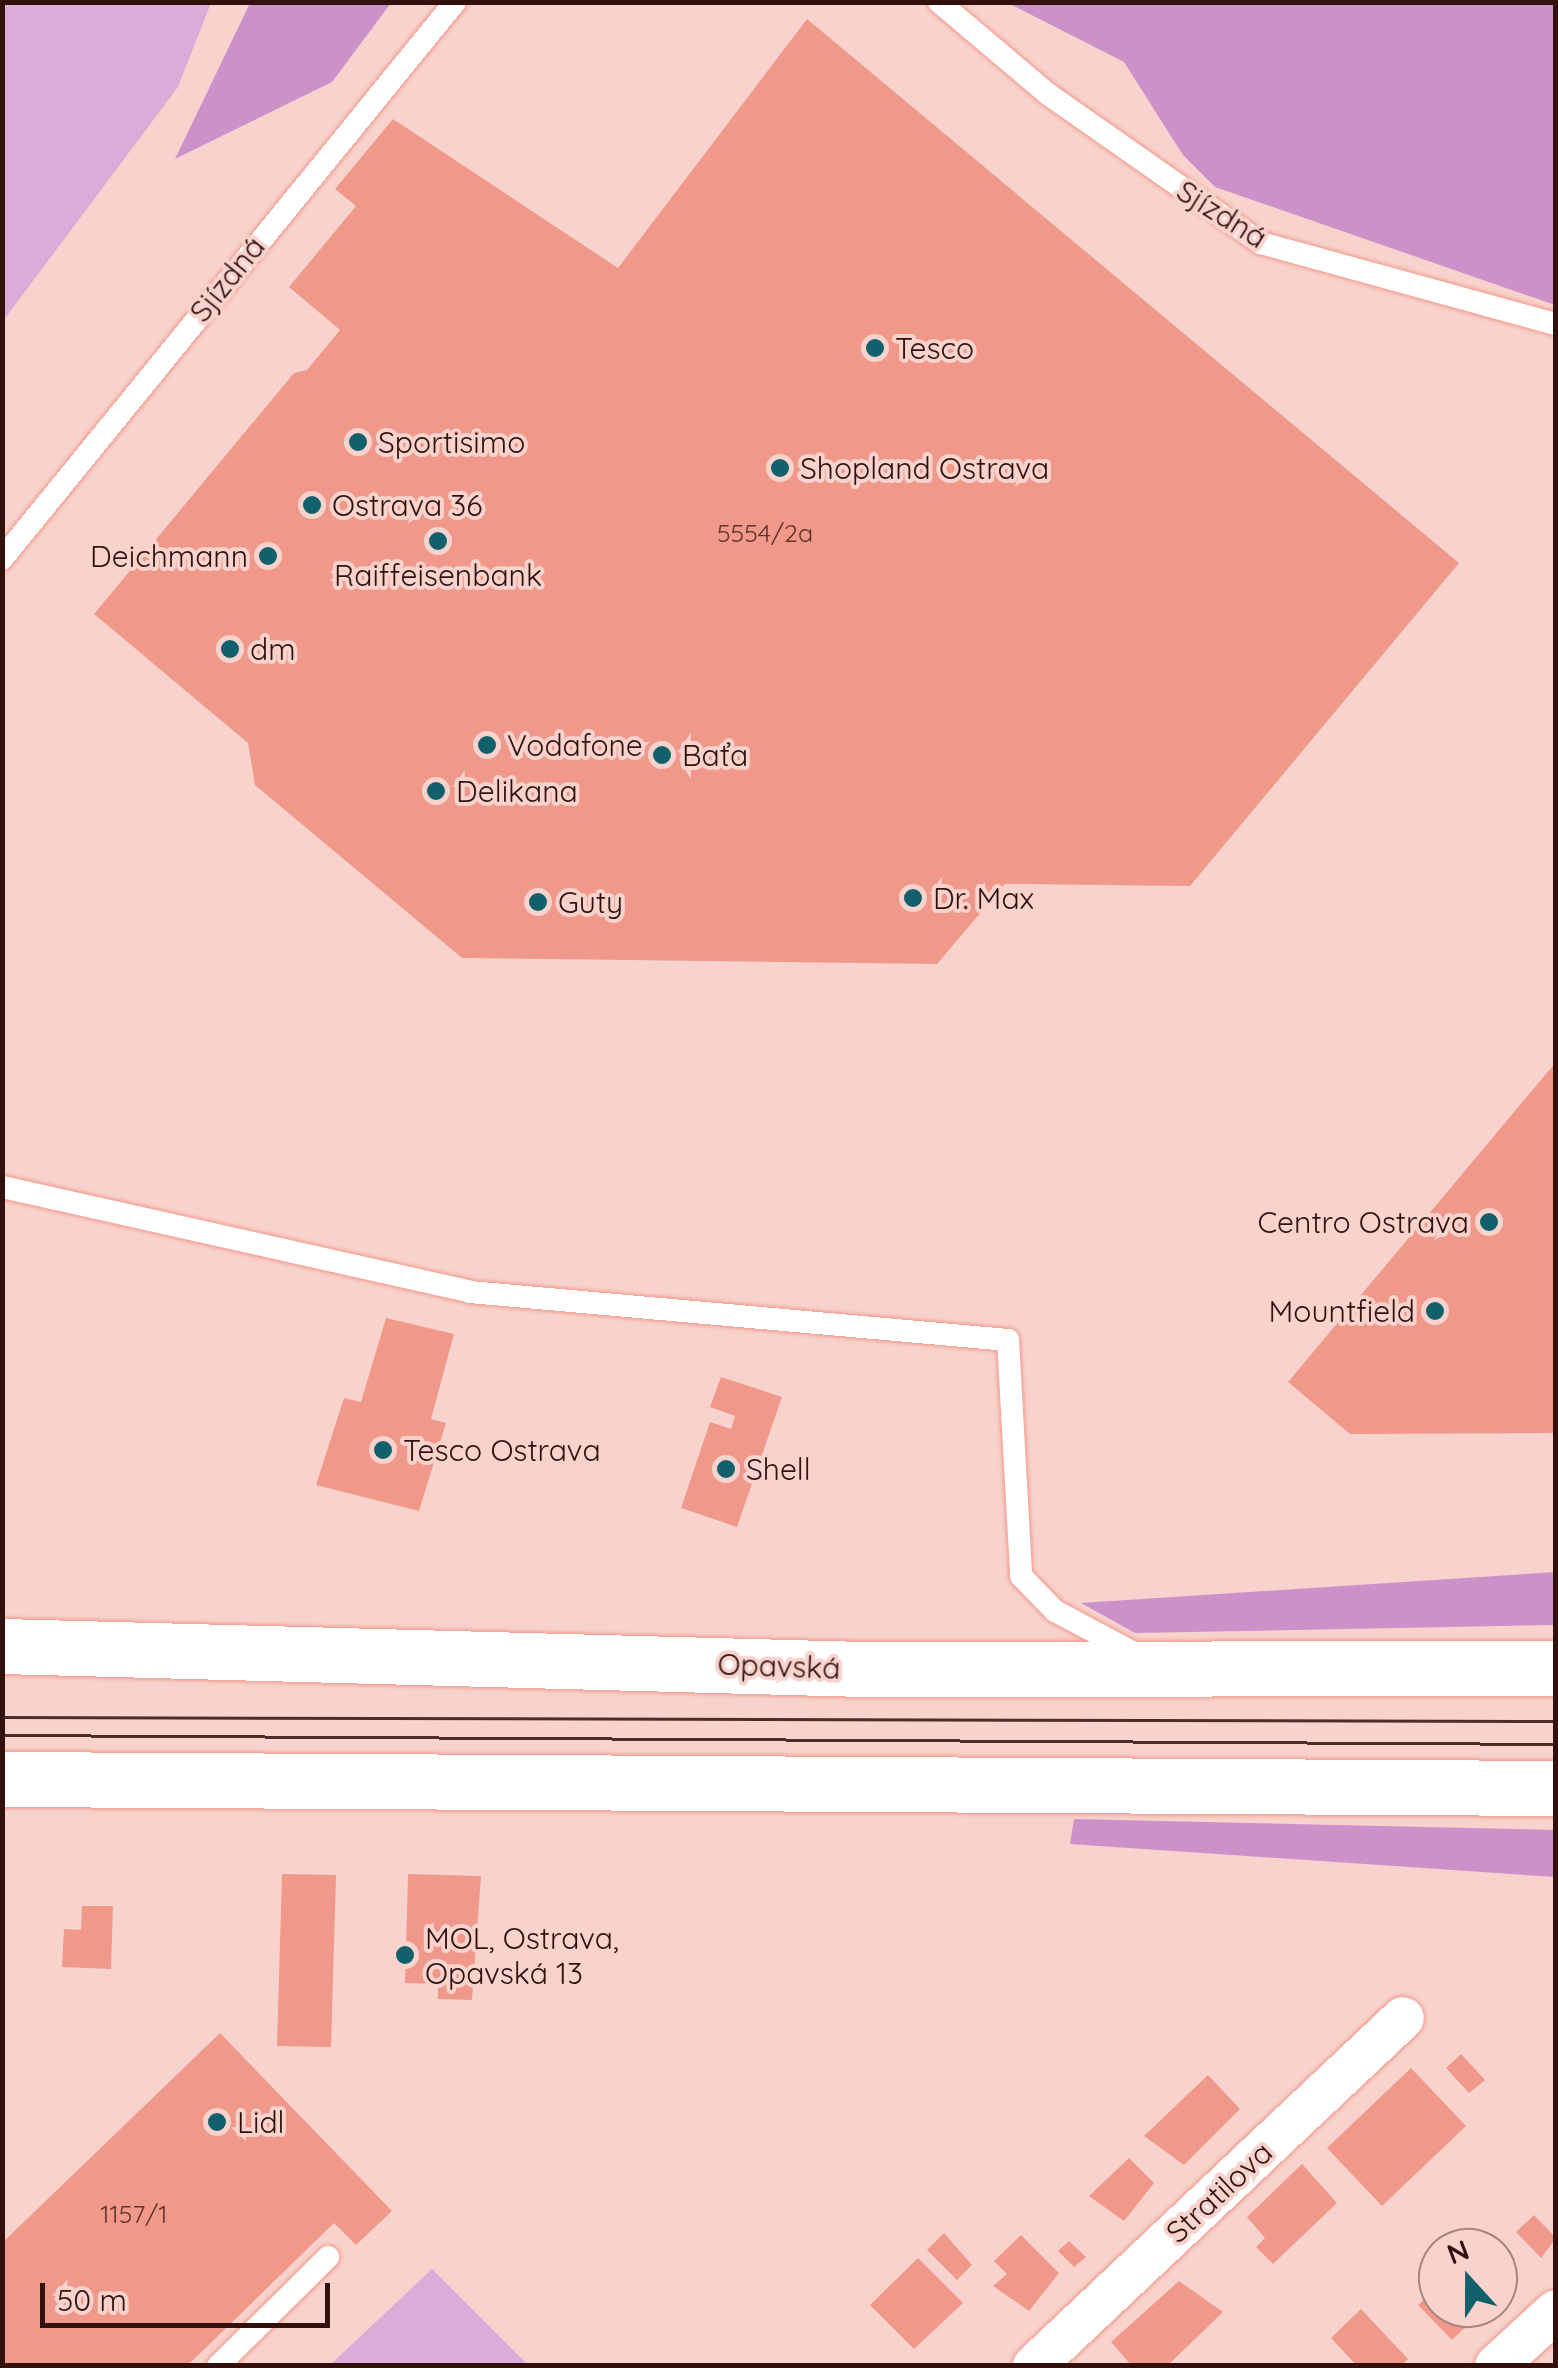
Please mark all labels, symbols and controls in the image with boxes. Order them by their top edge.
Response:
street label: Sjízdná [1170,172,1274,256]
street label: Sjízdná [182,229,272,329]
place label: Tesco [895,330,974,366]
marker: Tesco [864,337,886,359]
place label: Sportisimo [378,424,525,460]
marker: Sportisimo [347,431,369,453]
place label: Shopland Ostrava [800,450,1049,486]
marker: Shopland Ostrava [769,457,791,479]
place label: Ostrava 36 [332,487,482,523]
marker: Ostrava 36 [301,494,323,516]
house number: 5554/2a [717,518,813,548]
marker: Raiffeisenbank [427,530,449,552]
place label: Deichmann [90,538,248,574]
marker: Deichmann [257,545,279,567]
place label: Raiffeisenbank [334,557,542,593]
place label: dm [250,631,296,667]
marker: dm [219,638,241,660]
place label: Vodafone [507,727,643,763]
marker: Vodafone [476,734,498,756]
place label: Baťa [682,737,748,773]
marker: Baťa [651,744,673,766]
place label: Delikana [456,773,578,809]
marker: Delikana [425,780,447,802]
place label: Dr. Max [933,880,1034,916]
place label: Guty [558,884,623,920]
marker: Dr. Max [902,887,924,909]
marker: Guty [527,891,549,913]
place label: Centro Ostrava [1258,1204,1469,1240]
marker: Centro Ostrava [1478,1211,1500,1233]
place label: Mountfield [1269,1293,1415,1329]
marker: Mountfield [1424,1300,1446,1322]
place label: Tesco Ostrava [403,1432,601,1468]
marker: Tesco Ostrava [372,1439,394,1461]
place label: Shell [746,1451,811,1487]
marker: Shell [715,1458,737,1480]
street label: Opavská [717,1646,841,1686]
place label: MOL, Ostrava, Opavská 13 [425,1920,619,1990]
marker: MOL, Ostrava, Opavská 13 [394,1944,416,1966]
place label: Lidl [237,2104,284,2140]
marker: Lidl [206,2111,228,2133]
street label: Stratilova [1159,2134,1279,2250]
house number: 1157/1 [100,2199,168,2229]
north arrow [1418,2228,1518,2328]
text: N [1442,2231,1474,2271]
scale bar [45,2263,335,2325]
text: 50 m [57,2281,127,2319]

